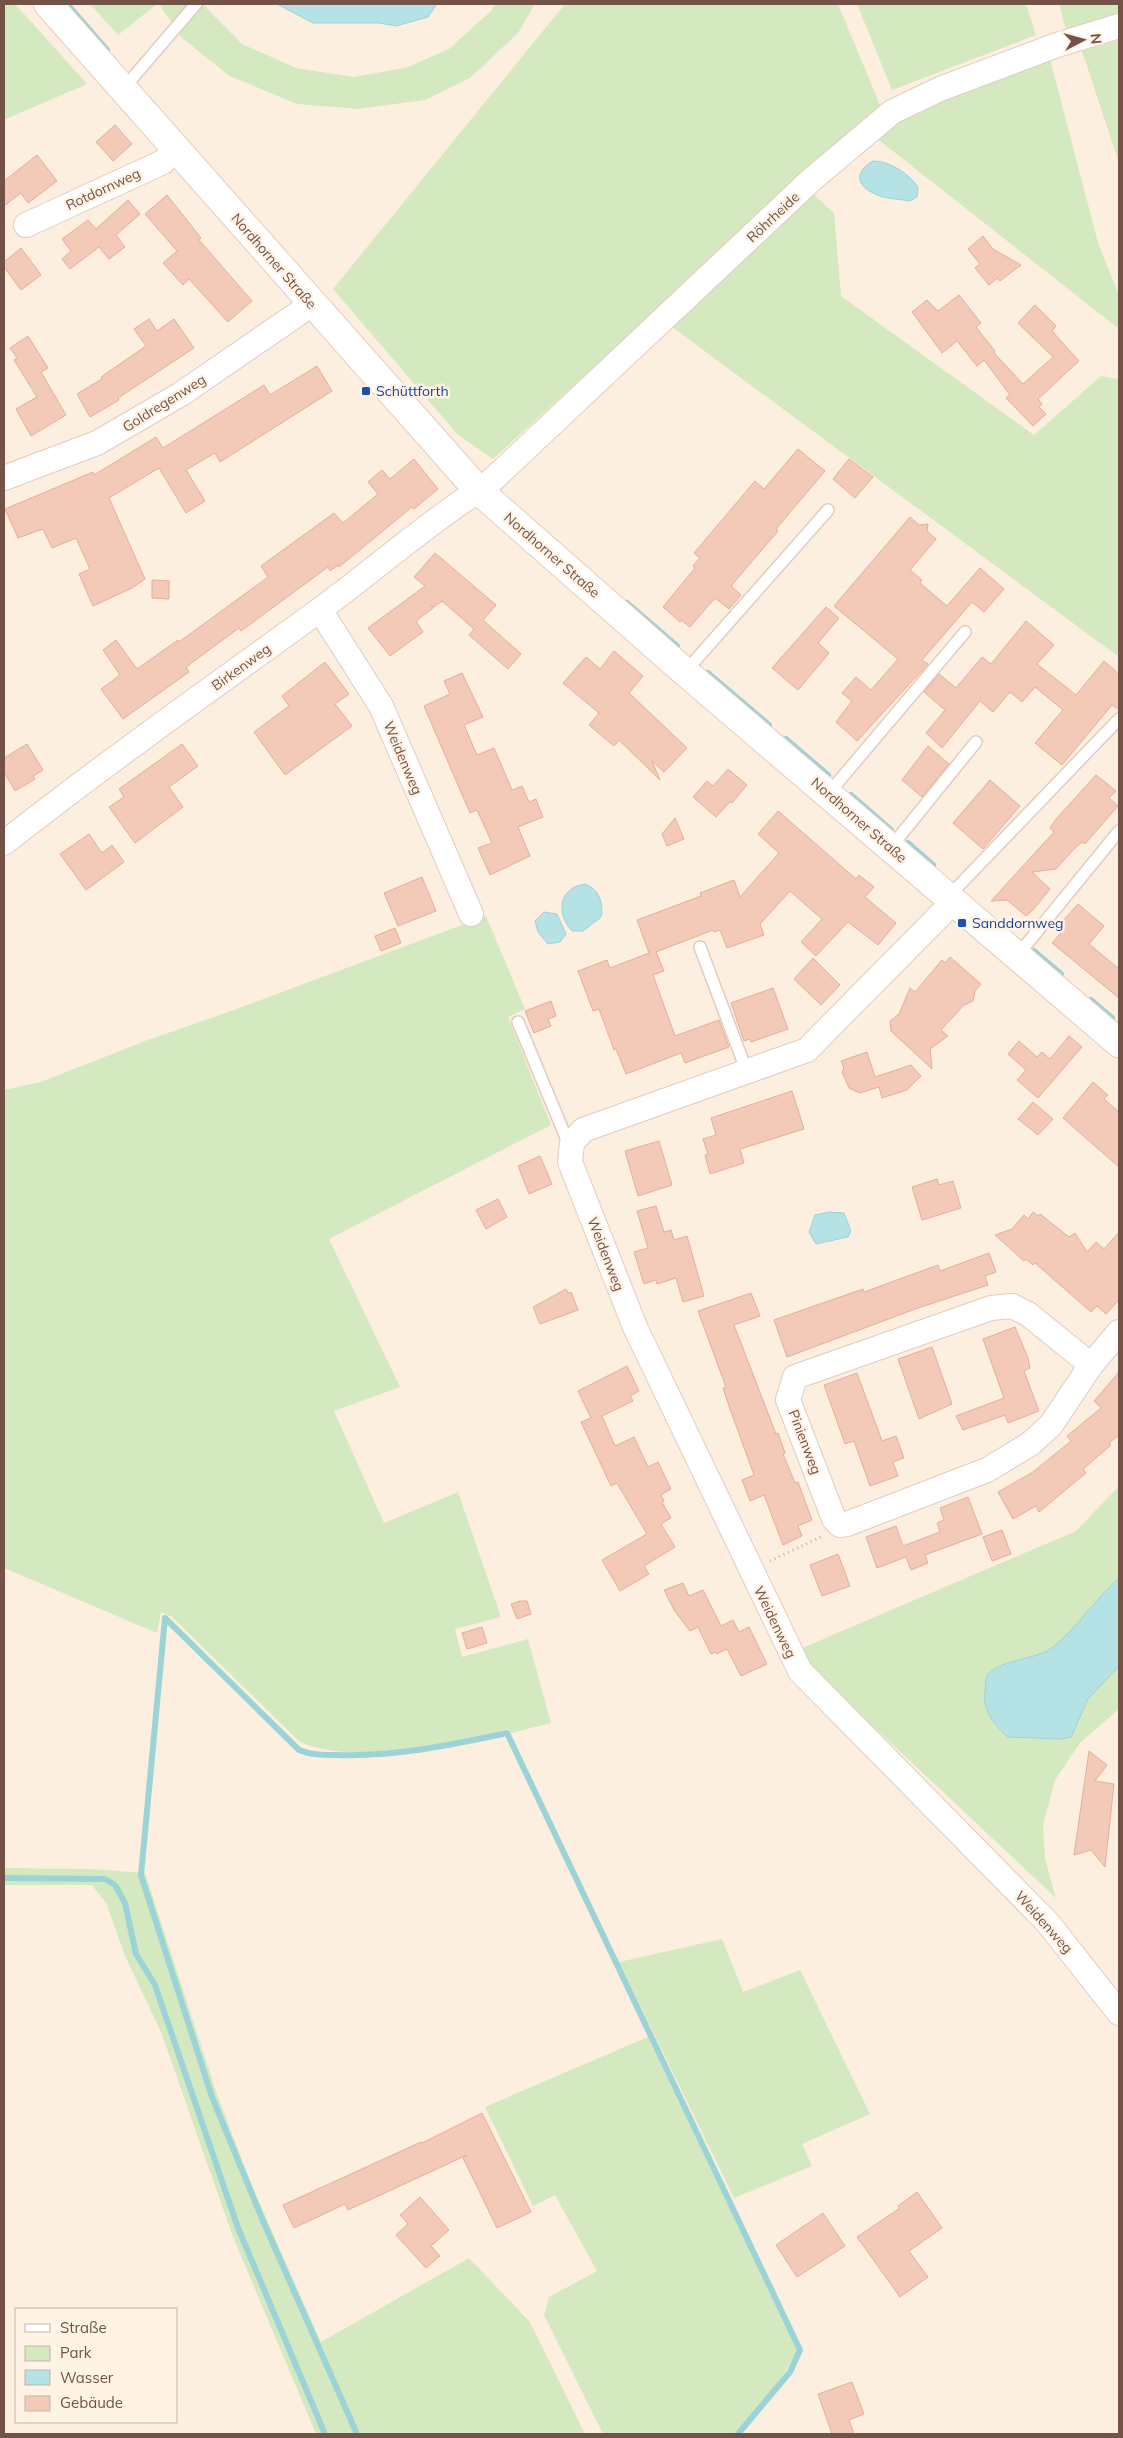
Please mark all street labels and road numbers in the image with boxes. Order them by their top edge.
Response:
street label: Rotdornweg [63,164,143,214]
street label: Röhrheide [743,188,803,246]
street label: Nordhorner Straße [227,209,321,313]
street label: Goldregenweg [119,370,209,436]
street label: Nordhorner Straße [500,508,604,602]
street label: Birkenweg [208,639,274,695]
street label: Weidenweg [379,719,427,797]
street label: Nordhorner Straße [807,773,911,867]
street label: Weidenweg [584,1214,628,1294]
street label: Pinienweg [784,1407,826,1477]
street label: Weidenweg [750,1583,800,1661]
street label: Weidenweg [1011,1887,1077,1957]

